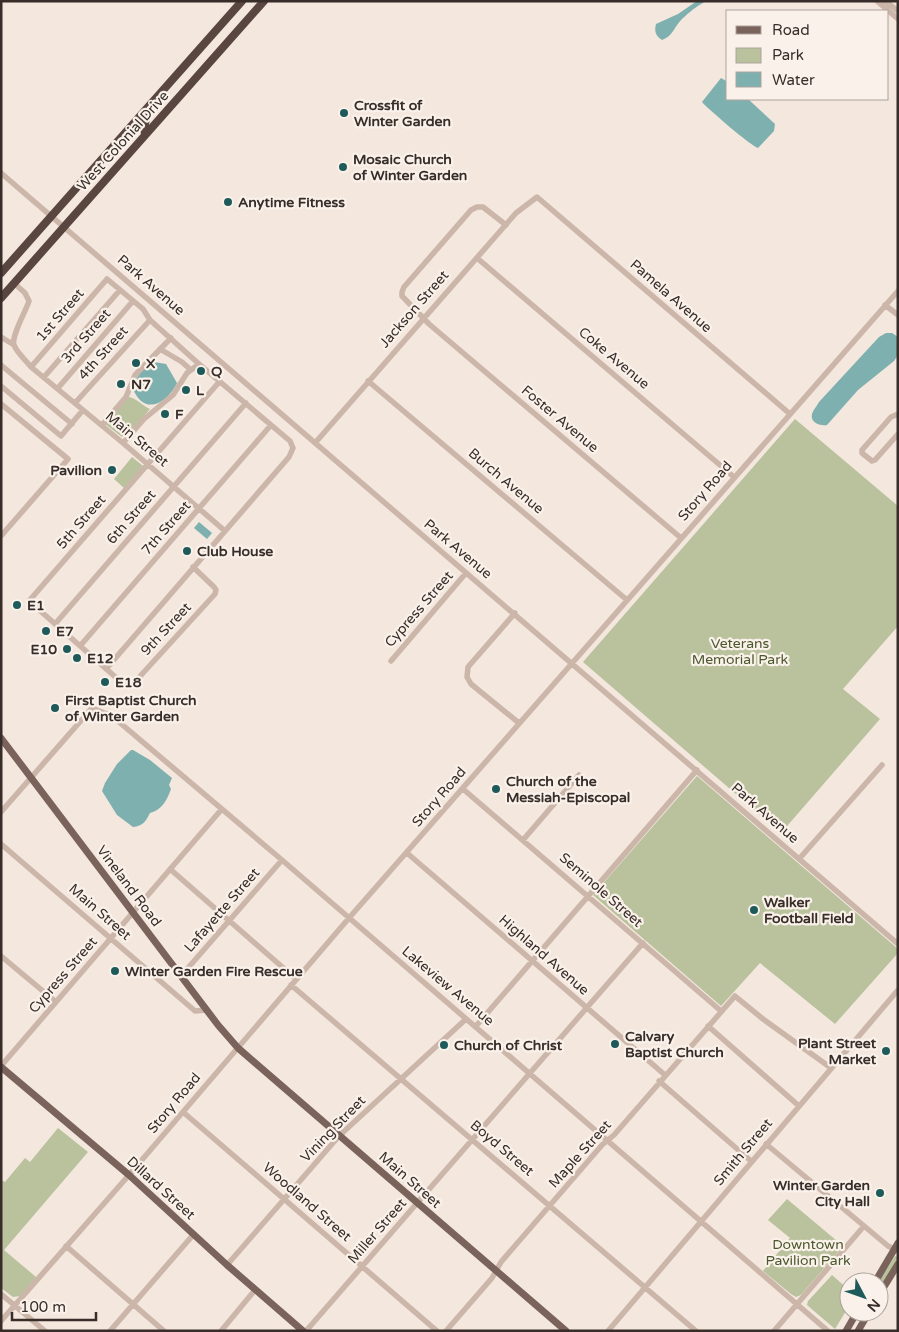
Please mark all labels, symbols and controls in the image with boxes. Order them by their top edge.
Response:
legend [726,10,889,100]
text: Road [772,21,810,39]
text: Park [772,46,804,64]
text: Water [772,71,815,89]
street label: West Colonial Drive [74,87,172,194]
place label: Crossfit of Winter Garden [354,97,451,130]
marker: Crossfit of Winter Garden [338,107,350,119]
place label: Mosaic Church of Winter Garden [353,151,467,184]
marker: Mosaic Church of Winter Garden [337,161,349,173]
place label: Anytime Fitness [238,194,345,211]
marker: Anytime Fitness [222,196,234,208]
street label: Park Avenue [114,251,188,319]
street label: Pamela Avenue [627,256,715,336]
street label: Jackson Street [376,266,453,351]
street label: 1st Street [32,285,88,345]
street label: 3rd Street [58,305,115,367]
street label: 4th Street [74,322,132,383]
street label: Coke Avenue [575,323,653,393]
place label: X [146,355,156,372]
marker: X [130,357,142,369]
place label: Q [211,363,222,380]
marker: Q [195,365,207,377]
place label: N7 [131,376,151,393]
marker: N7 [115,378,127,390]
place label: L [196,382,205,399]
street label: Foster Avenue [518,382,602,456]
marker: L [180,384,192,396]
place label: F [175,406,184,423]
street label: Main Street [102,408,172,471]
marker: F [159,408,171,420]
street label: Burch Avenue [465,445,547,517]
street label: Story Road [674,458,736,524]
place label: Pavilion [50,462,102,479]
marker: Pavilion [106,464,118,476]
street label: 6th Street [103,486,160,548]
street label: 5th Street [53,491,110,553]
street label: 7th Street [138,497,195,559]
street label: Park Avenue [420,516,496,582]
place label: Club House [197,543,273,560]
marker: Club House [181,545,193,557]
street label: Cypress Street [381,567,457,651]
place label: E1 [27,597,45,614]
street label: 9th Street [137,598,195,659]
marker: E1 [11,599,23,611]
place label: E7 [56,623,74,640]
marker: E7 [40,625,52,637]
park label: Veterans Memorial Park [692,635,789,668]
place label: E10 [30,641,57,658]
marker: E10 [61,643,73,655]
place label: E12 [87,650,114,667]
marker: E12 [71,652,83,664]
place label: E18 [115,674,142,691]
marker: E18 [99,676,111,688]
place label: First Baptist Church of Winter Garden [65,692,197,725]
marker: First Baptist Church of Winter Garden [49,702,61,714]
street label: Story Road [408,764,470,830]
place label: Church of the Messiah-Episcopal [506,773,630,806]
street label: Park Avenue [728,779,802,847]
marker: Church of the Messiah-Episcopal [490,783,502,795]
street label: Vineland Road [93,842,165,930]
street label: Seminole Street [556,849,647,931]
street label: Lafayette Street [181,864,264,956]
street label: Main Street [65,880,135,944]
place label: Walker Football Field [764,894,854,927]
marker: Walker Football Field [748,904,760,916]
street label: Highland Avenue [495,911,593,999]
street label: Cypress Street [25,933,101,1017]
street label: Lakeview Avenue [399,943,498,1029]
place label: Winter Garden Fire Rescue [125,963,303,980]
marker: Winter Garden Fire Rescue [109,965,121,977]
place label: Calvary Baptist Church [625,1028,724,1061]
place label: Plant Street Market [798,1035,877,1068]
place label: Church of Christ [454,1037,563,1054]
marker: Calvary Baptist Church [609,1038,621,1050]
marker: Church of Christ [438,1039,450,1051]
marker: Plant Street Market [880,1045,892,1057]
street label: Story Road [144,1069,204,1137]
street label: Vining Street [297,1092,369,1166]
street label: Smith Street [710,1114,776,1189]
street label: Boyd Street [467,1116,538,1180]
street label: Maple Street [545,1116,615,1191]
street label: Main Street [375,1148,445,1212]
street label: Dillard Street [123,1153,199,1224]
street label: Woodland Street [259,1159,355,1245]
place label: Winter Garden City Hall [773,1177,870,1210]
marker: Winter Garden City Hall [874,1187,886,1199]
street label: Miller Street [344,1194,410,1267]
park label: Downtown Pavilion Park [765,1236,851,1269]
north arrow [839,1272,889,1322]
scale bar [12,1290,96,1322]
text: N [863,1295,884,1315]
text: 100 m [20,1298,66,1316]

